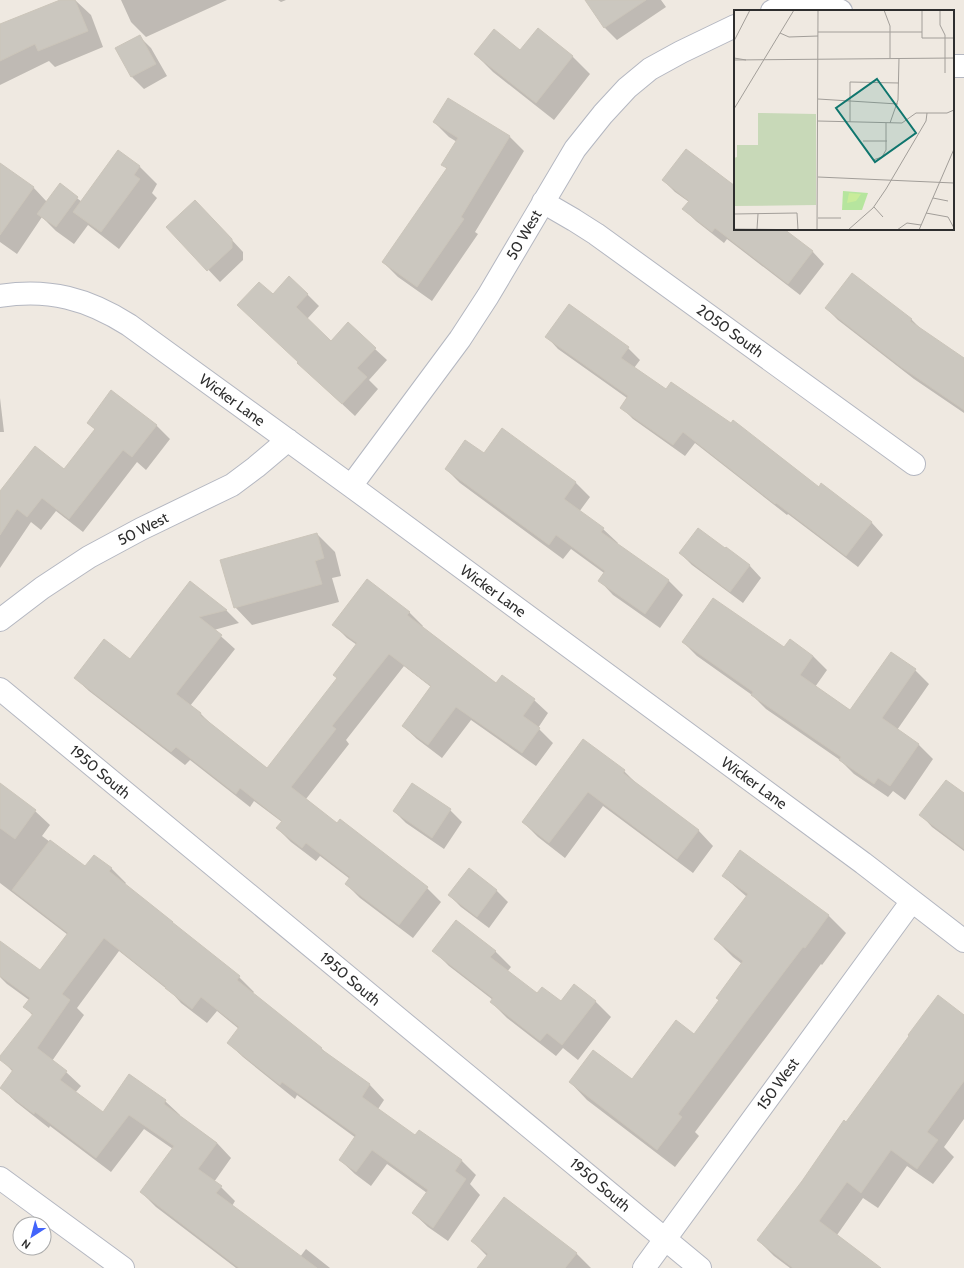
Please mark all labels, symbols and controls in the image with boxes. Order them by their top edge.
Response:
inset map [734,10,954,230]
street label: 50 West [503,207,545,263]
street label: 2050 South [693,301,767,361]
street label: Wicker Lane [196,370,269,430]
street label: 50 West [115,509,171,549]
street label: Wicker Lane [457,561,530,621]
street label: 1950 South [66,742,134,802]
street label: Wicker Lane [718,753,791,813]
street label: 1950 South [316,949,384,1009]
street label: 150 West [753,1055,803,1113]
street label: 1950 South [566,1155,634,1215]
north arrow [12,1216,52,1256]
text: N [19,1236,33,1252]

